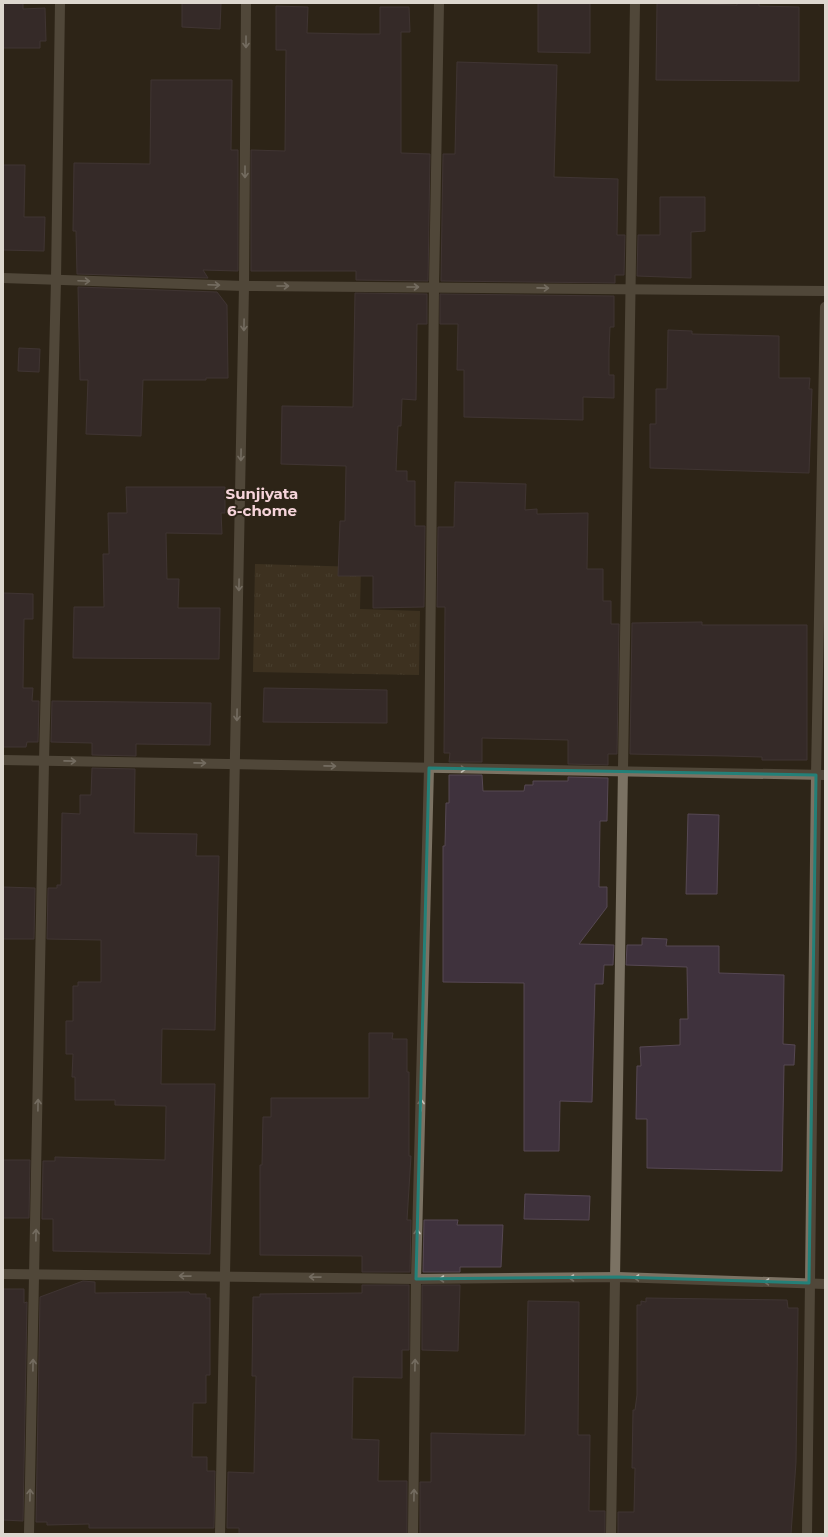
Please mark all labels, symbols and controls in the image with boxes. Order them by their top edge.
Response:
one-way arrow [242,35,250,48]
one-way arrow [241,165,249,178]
one-way arrow [77,277,90,285]
one-way arrow [207,281,220,289]
one-way arrow [276,282,289,290]
one-way arrow [406,283,419,291]
one-way arrow [536,284,549,292]
one-way arrow [240,318,247,331]
one-way arrow [237,448,245,461]
district label: Sunjiyata 6-chome [226,484,298,520]
one-way arrow [235,578,243,591]
one-way arrow [233,708,241,721]
one-way arrow [63,757,76,765]
one-way arrow [193,759,206,767]
one-way arrow [323,762,336,770]
one-way arrow [453,765,466,773]
one-way arrow [34,1099,42,1112]
one-way arrow [417,1099,425,1112]
one-way arrow [32,1229,39,1242]
one-way arrow [414,1229,421,1242]
one-way arrow [179,1272,192,1280]
one-way arrow [309,1273,322,1281]
one-way arrow [569,1274,582,1282]
one-way arrow [634,1274,647,1282]
one-way arrow [439,1275,452,1282]
one-way arrow [764,1278,777,1286]
one-way arrow [29,1359,37,1372]
one-way arrow [411,1359,419,1372]
one-way arrow [26,1489,34,1502]
one-way arrow [410,1489,417,1502]

